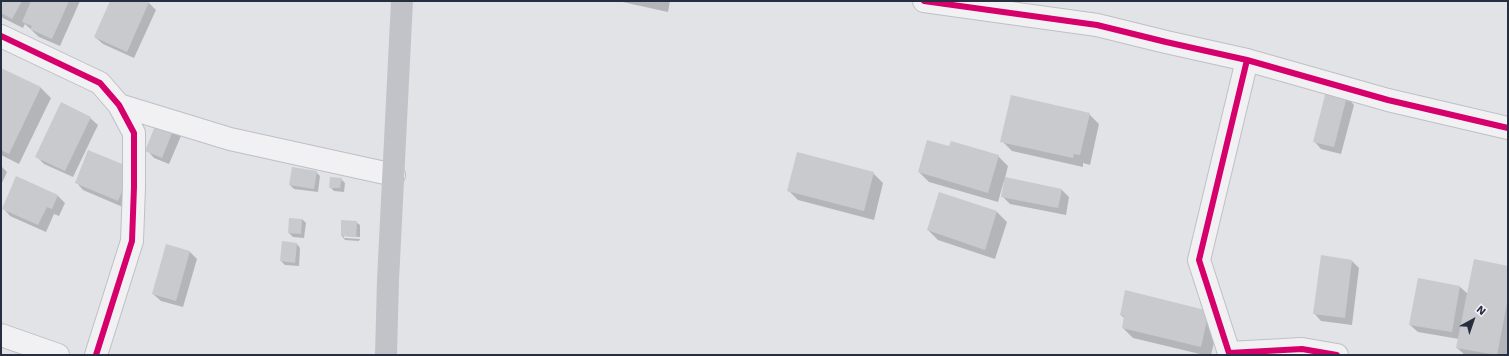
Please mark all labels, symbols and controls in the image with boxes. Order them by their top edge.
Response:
north arrow [1453,300,1493,340]
text: N [1474,303,1488,318]

